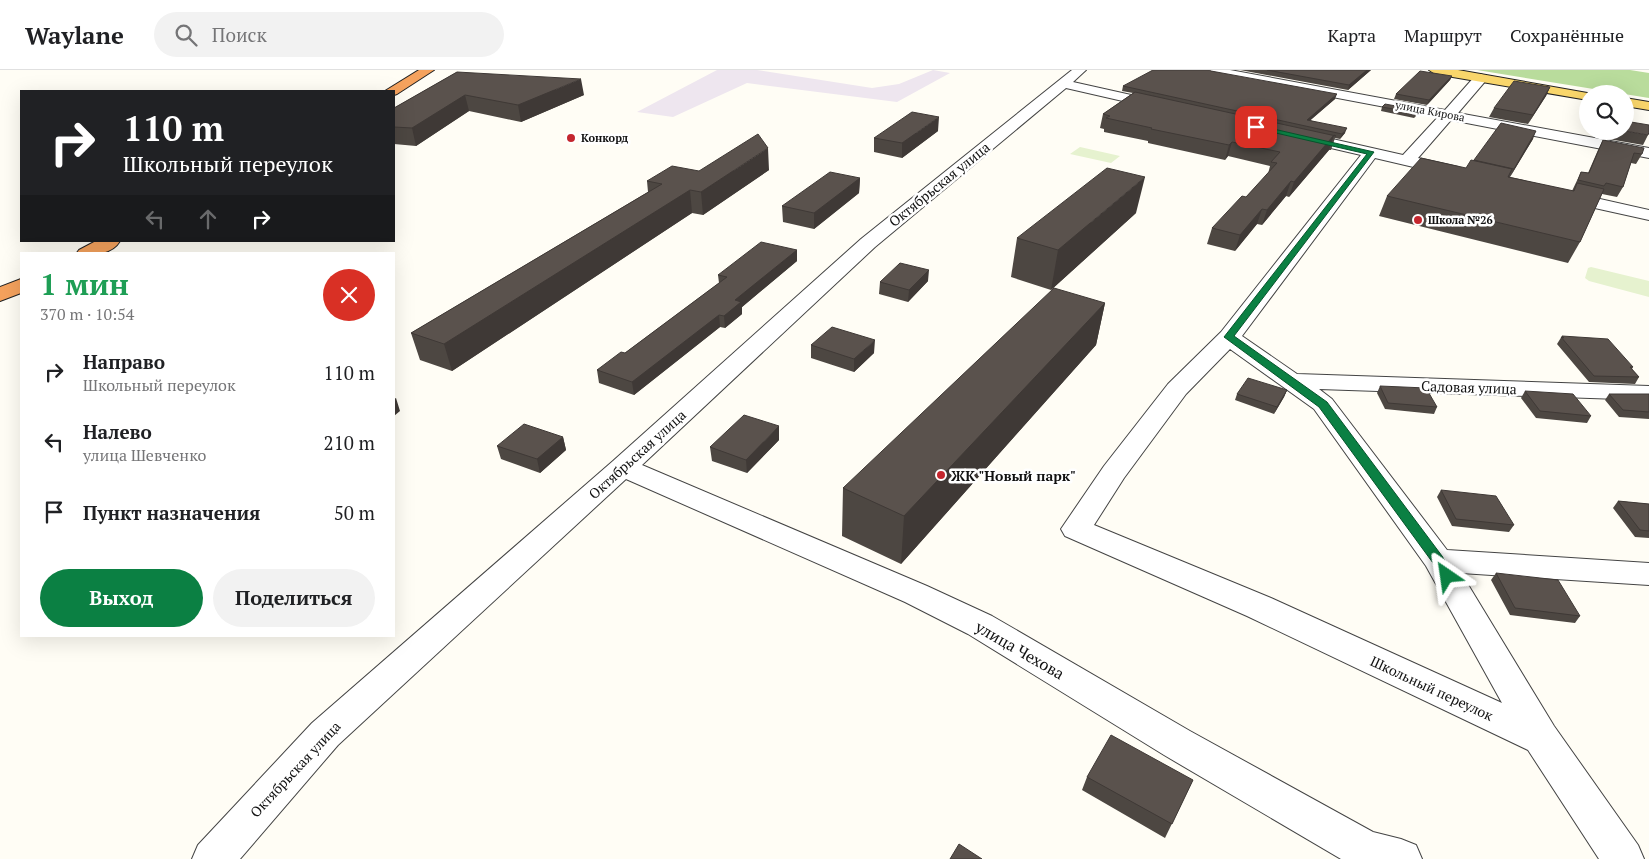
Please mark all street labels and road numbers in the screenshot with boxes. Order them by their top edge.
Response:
street label: улица Кирова [1393,97,1466,125]
street label: Октябрьская улица [884,137,994,231]
street label: Садовая улица [1421,376,1517,398]
street label: Октябрьская улица [584,405,690,503]
street label: улица Чехова [971,615,1069,684]
street label: Школьный переулок [1367,651,1497,725]
street label: Октябрьская улица [245,717,345,821]

